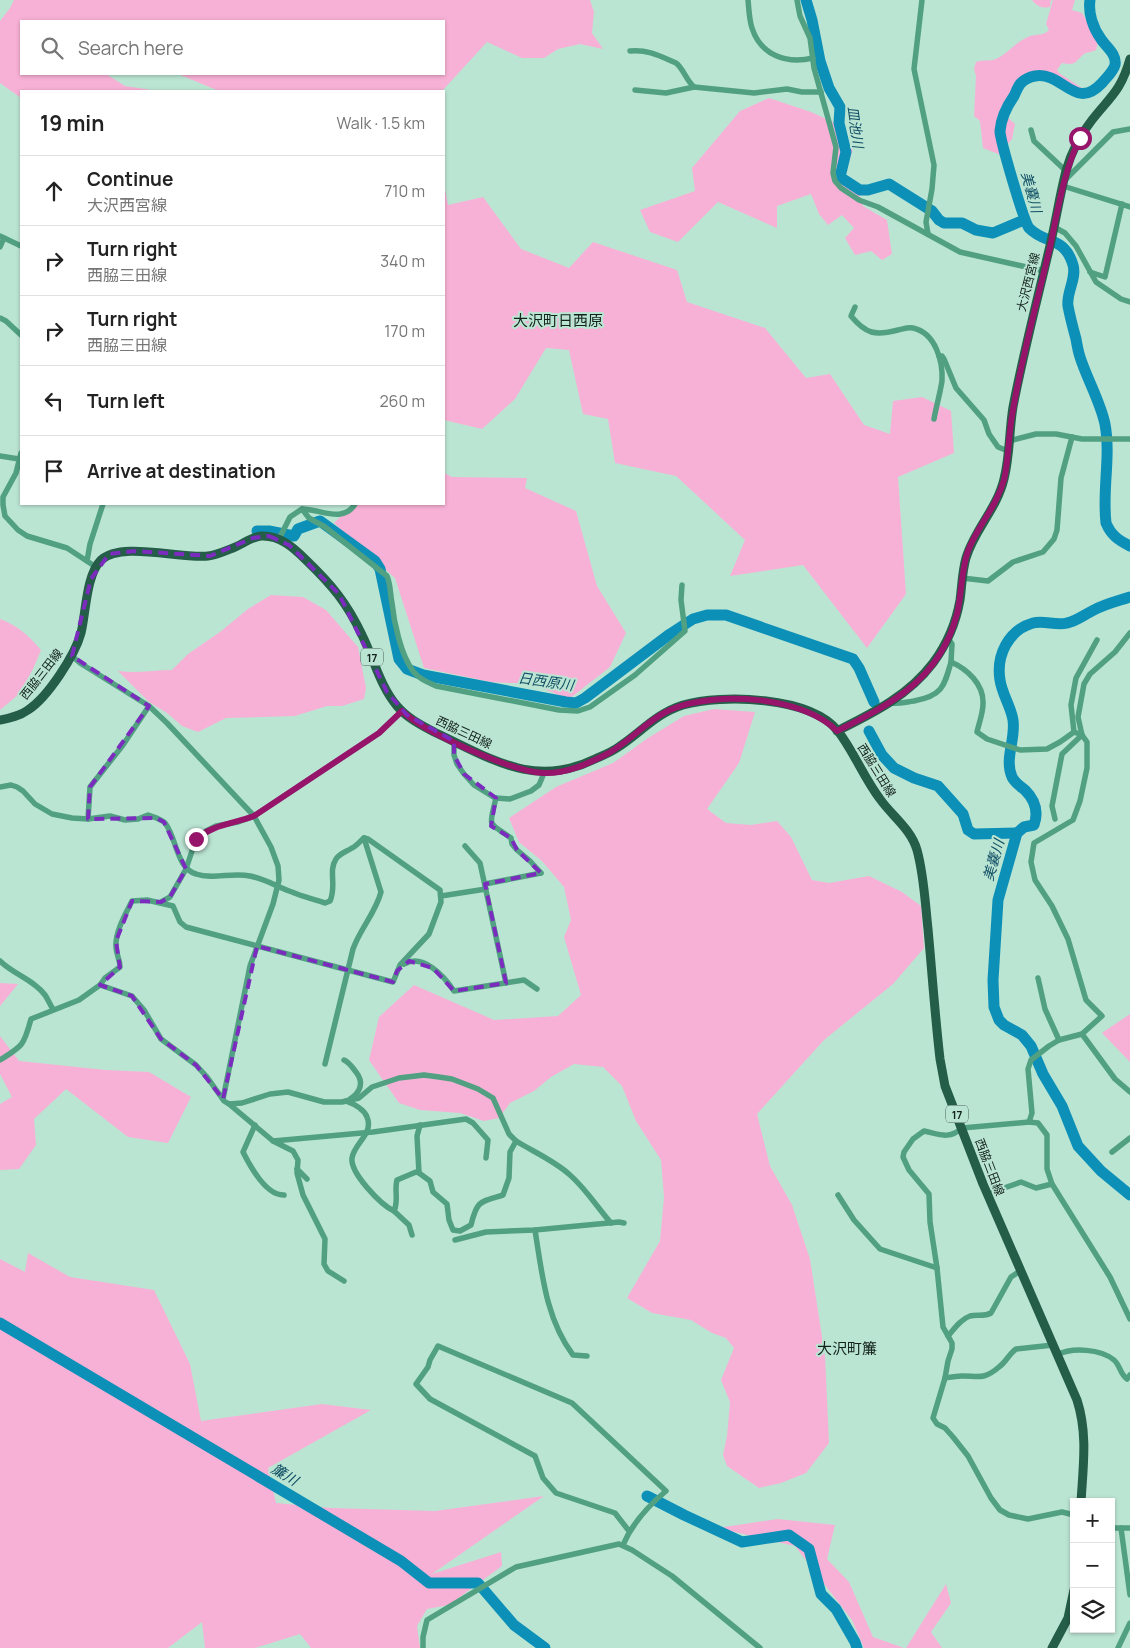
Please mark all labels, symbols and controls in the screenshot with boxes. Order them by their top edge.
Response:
search box [20,20,445,75]
icon: search [38,34,66,62]
text: Search here [78,35,184,61]
water label: 皿池川 [844,105,869,151]
text: 19 min [40,109,104,137]
text: Walk · 1.5 km [337,112,425,134]
route start [1069,127,1092,150]
text: Continue [87,166,173,192]
water label: 美嚢川 [1017,169,1047,217]
icon: ahead [40,177,68,205]
text: 710 m [384,180,425,202]
text: 大沢西宮線 [87,194,167,216]
text: Turn right [87,236,177,262]
icon: right [40,247,68,275]
text: 340 m [380,250,425,272]
street label: 大沢西宮線 [1012,251,1044,313]
text: 西脇三田線 [87,264,167,286]
text: Turn right [87,306,177,332]
district label: 大沢町日西原 [513,310,603,331]
icon: right [40,317,68,345]
text: 170 m [384,320,425,342]
text: 西脇三田線 [87,334,167,356]
icon: left [40,387,68,415]
text: Turn left [87,388,165,414]
text: 260 m [379,390,425,412]
icon: arrive [40,457,68,485]
text: Arrive at destination [87,458,276,484]
street label: 西脇三田線 [16,645,66,703]
road number: 17 [361,649,383,666]
water label: 日西原川 [517,668,577,695]
street label: 西脇三田線 [433,712,495,752]
street label: 西脇三田線 [854,740,900,800]
route end [185,828,208,851]
water label: 美嚢川 [978,835,1008,883]
road number: 17 [946,1106,968,1122]
street label: 西脇三田線 [971,1136,1009,1198]
district label: 大沢町簾 [817,1338,877,1359]
water label: 簾川 [268,1459,304,1490]
map controls [1070,1498,1115,1633]
button: + [1070,1498,1115,1543]
button: − [1070,1543,1115,1588]
button: layers [1070,1588,1115,1633]

